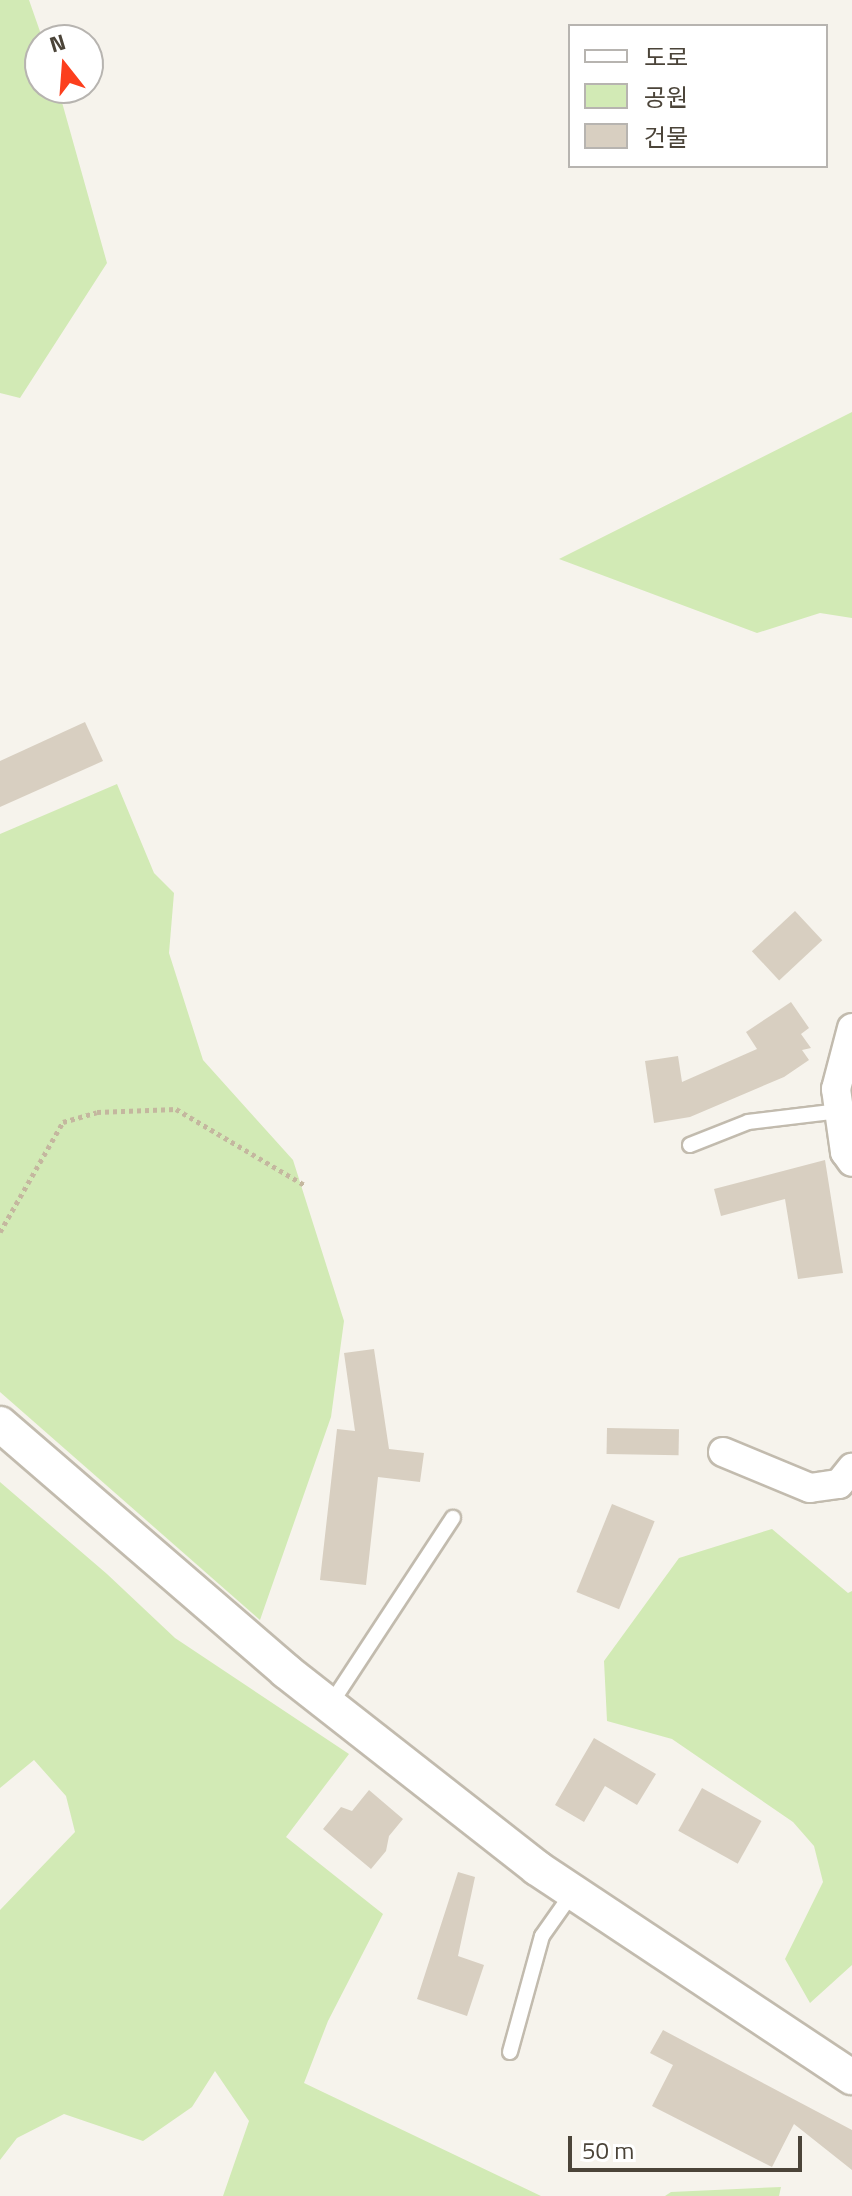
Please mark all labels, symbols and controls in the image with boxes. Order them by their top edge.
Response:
north arrow [24,24,104,104]
text: N [45,24,70,61]
legend [568,24,828,168]
text: 도로 [644,39,688,75]
text: 공원 [644,79,688,115]
text: 건물 [644,119,688,155]
scale bar [572,2120,806,2170]
text: 50 m [582,2132,634,2168]

